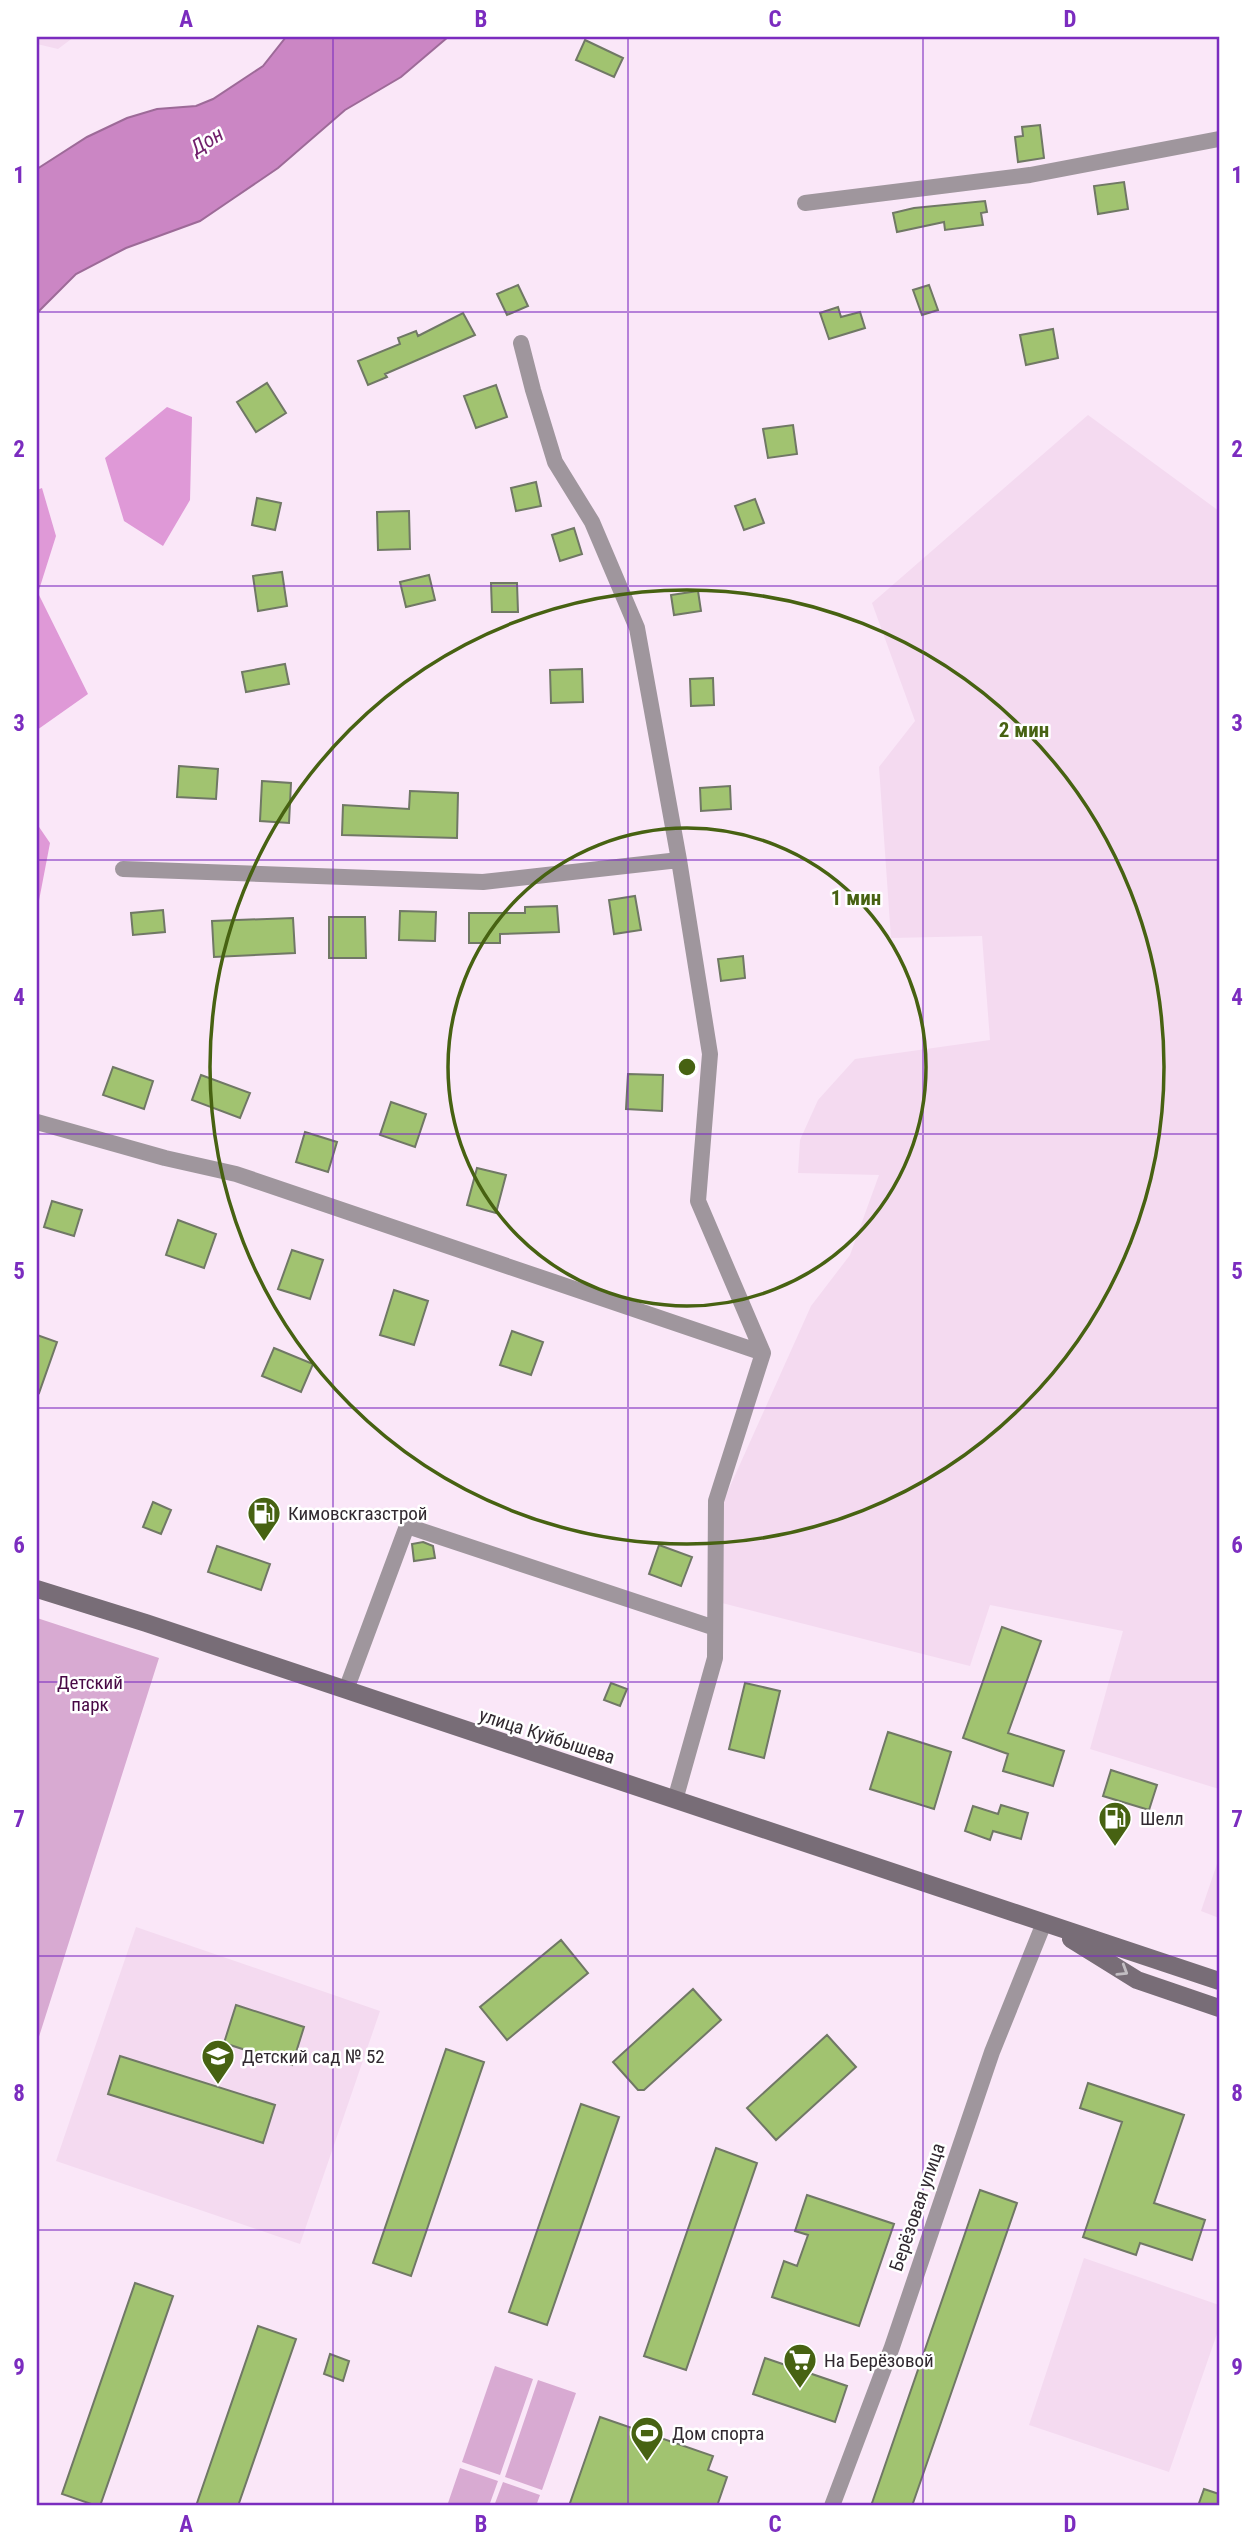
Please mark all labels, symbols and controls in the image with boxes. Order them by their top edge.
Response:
text: A [179,6,193,33]
text: B [475,6,487,33]
text: C [768,6,782,33]
text: D [1064,6,1077,33]
water label: Дон [185,122,228,161]
text: 1 [13,162,25,189]
text: 1 [1231,162,1243,189]
text: 2 [13,436,25,463]
text: 2 [1231,436,1243,463]
text: 3 [13,710,25,737]
text: 3 [1231,710,1243,737]
text: 2 мин [999,718,1049,742]
text: 1 мин [831,886,881,910]
text: 4 [13,984,25,1011]
text: 4 [1231,984,1243,1011]
centre of rings [675,1055,699,1079]
text: 5 [13,1258,25,1285]
text: 5 [1231,1258,1243,1285]
fuel station icon: Кимовскгазстрой [245,1494,283,1543]
place label: Кимовскгазстрой [288,1502,428,1525]
text: 6 [13,1532,25,1559]
text: 6 [1231,1532,1243,1559]
park label: Детский парк [57,1671,123,1716]
street label: улица Куйбышева [476,1703,618,1769]
fuel station icon: Шелл [1096,1799,1134,1848]
text: 7 [13,1806,25,1833]
text: 7 [1231,1806,1243,1833]
place label: Шелл [1140,1807,1184,1830]
one-way arrow [1115,1963,1128,1976]
school or university icon: Детский сад № 52 [199,2037,237,2086]
place label: Детский сад № 52 [242,2045,385,2068]
text: 8 [13,2080,25,2107]
text: 8 [1231,2080,1243,2107]
street label: Берёзовая улица [884,2140,950,2274]
supermarket icon: На Берёзовой [781,2341,819,2390]
place label: На Берёзовой [824,2349,934,2372]
text: 9 [13,2354,25,2381]
text: 9 [1231,2354,1243,2381]
sports icon: Дом спорта [628,2414,666,2463]
place label: Дом спорта [672,2422,764,2445]
text: A [179,2511,193,2538]
text: B [475,2511,487,2538]
text: C [768,2511,782,2538]
text: D [1064,2511,1077,2538]

